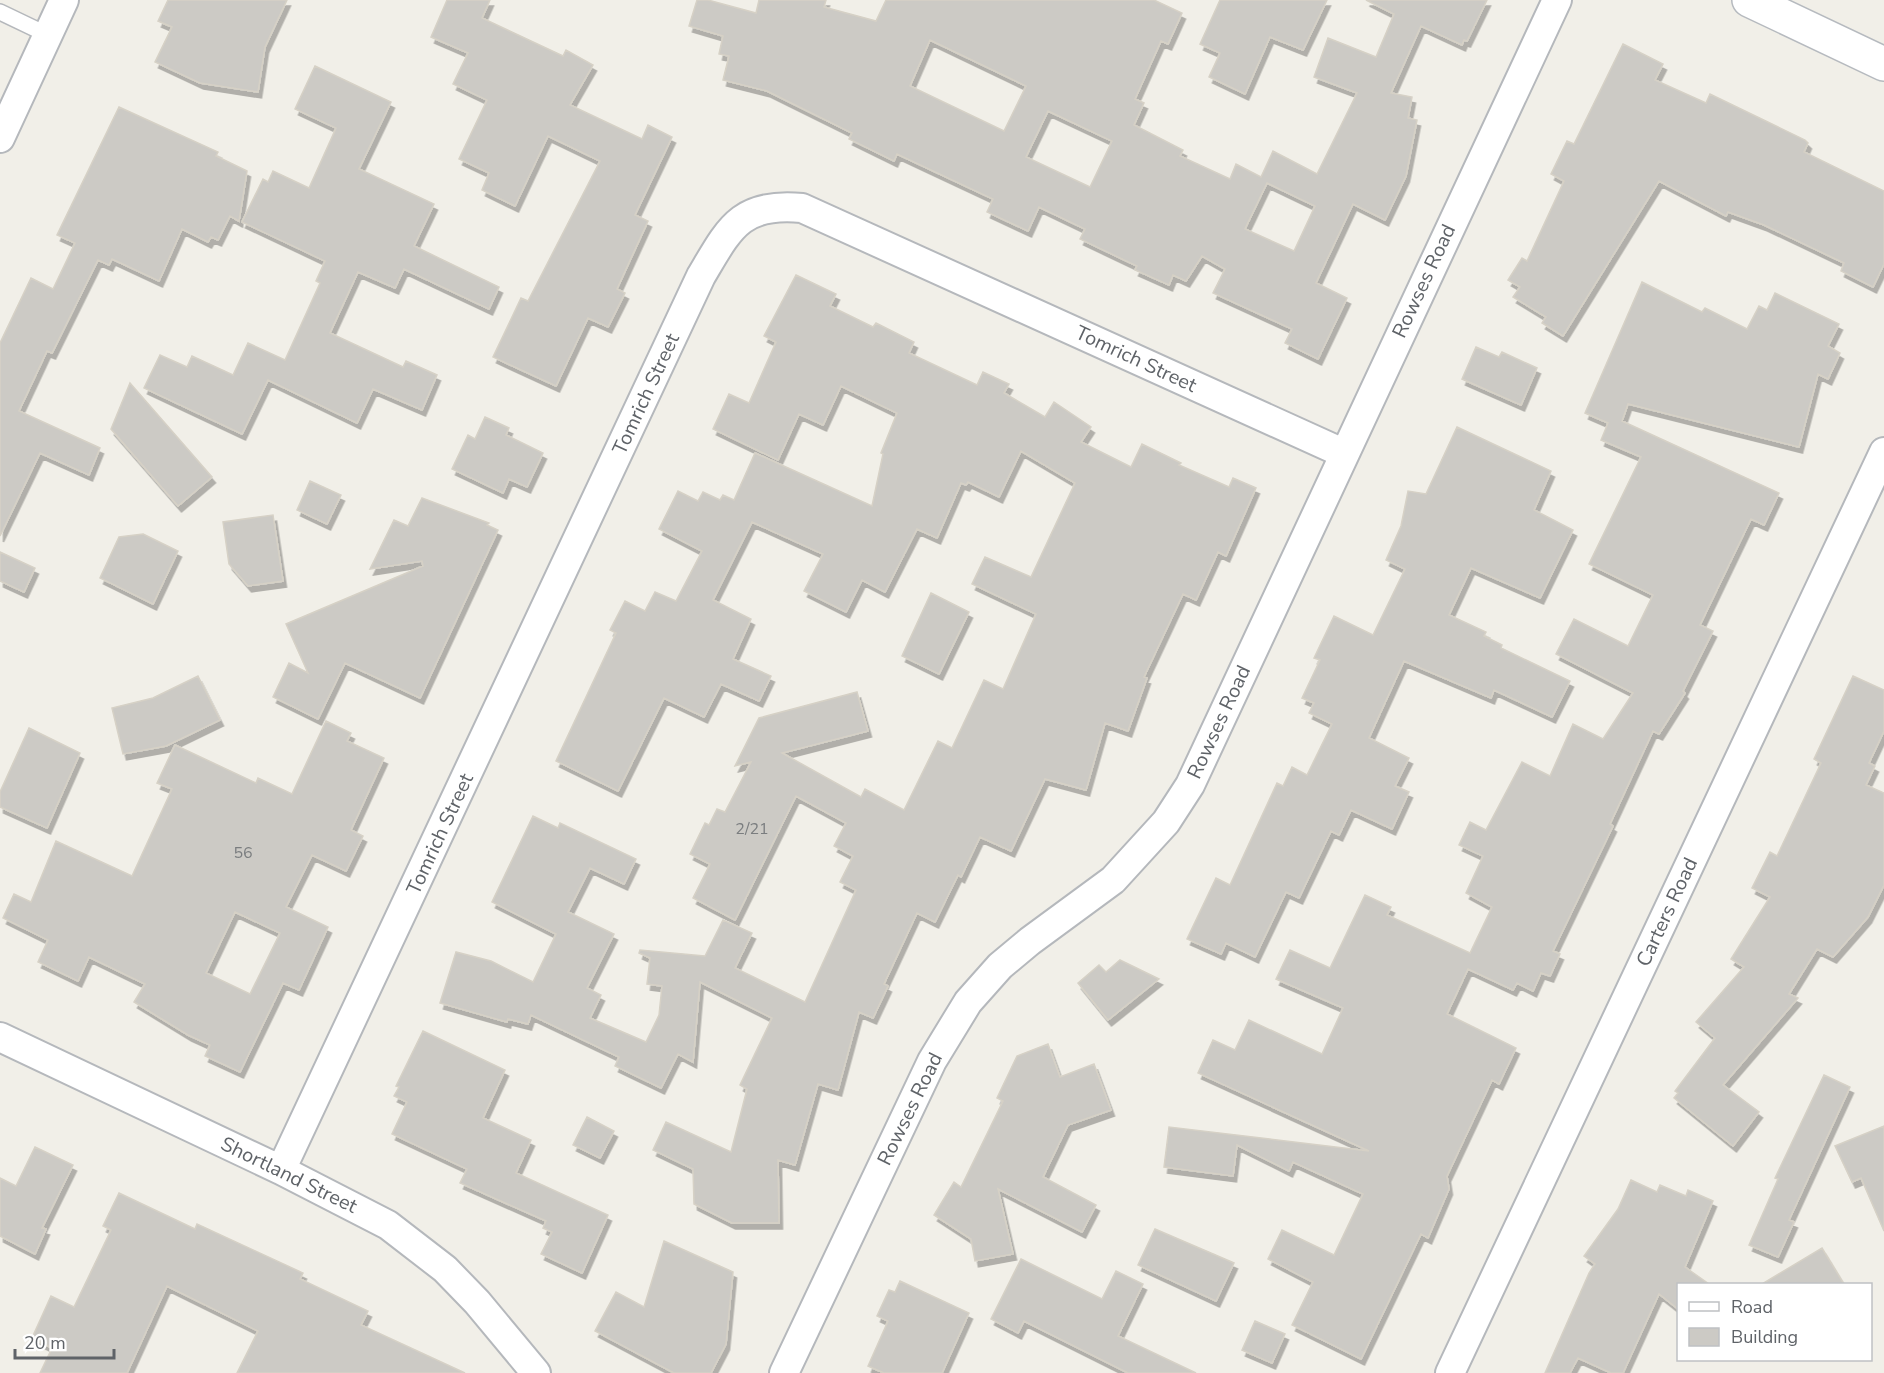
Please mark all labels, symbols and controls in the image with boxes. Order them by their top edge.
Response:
street label: Rowses Road [1386,220,1462,342]
street label: Tomrich Street [1071,319,1202,399]
street label: Tomrich Street [606,328,686,459]
street label: Rowses Road [1181,661,1257,783]
street label: Tomrich Street [400,768,480,899]
house number: 2/21 [735,818,769,840]
house number: 56 [233,842,253,864]
street label: Carters Road [1630,853,1704,971]
street label: Rowses Road [871,1048,949,1170]
street label: Shortland Street [216,1130,363,1220]
legend [1677,1283,1872,1361]
text: Road [1731,1295,1773,1319]
scale bar [15,1322,114,1360]
text: Building [1731,1325,1798,1349]
text: 20 m [24,1331,66,1355]

